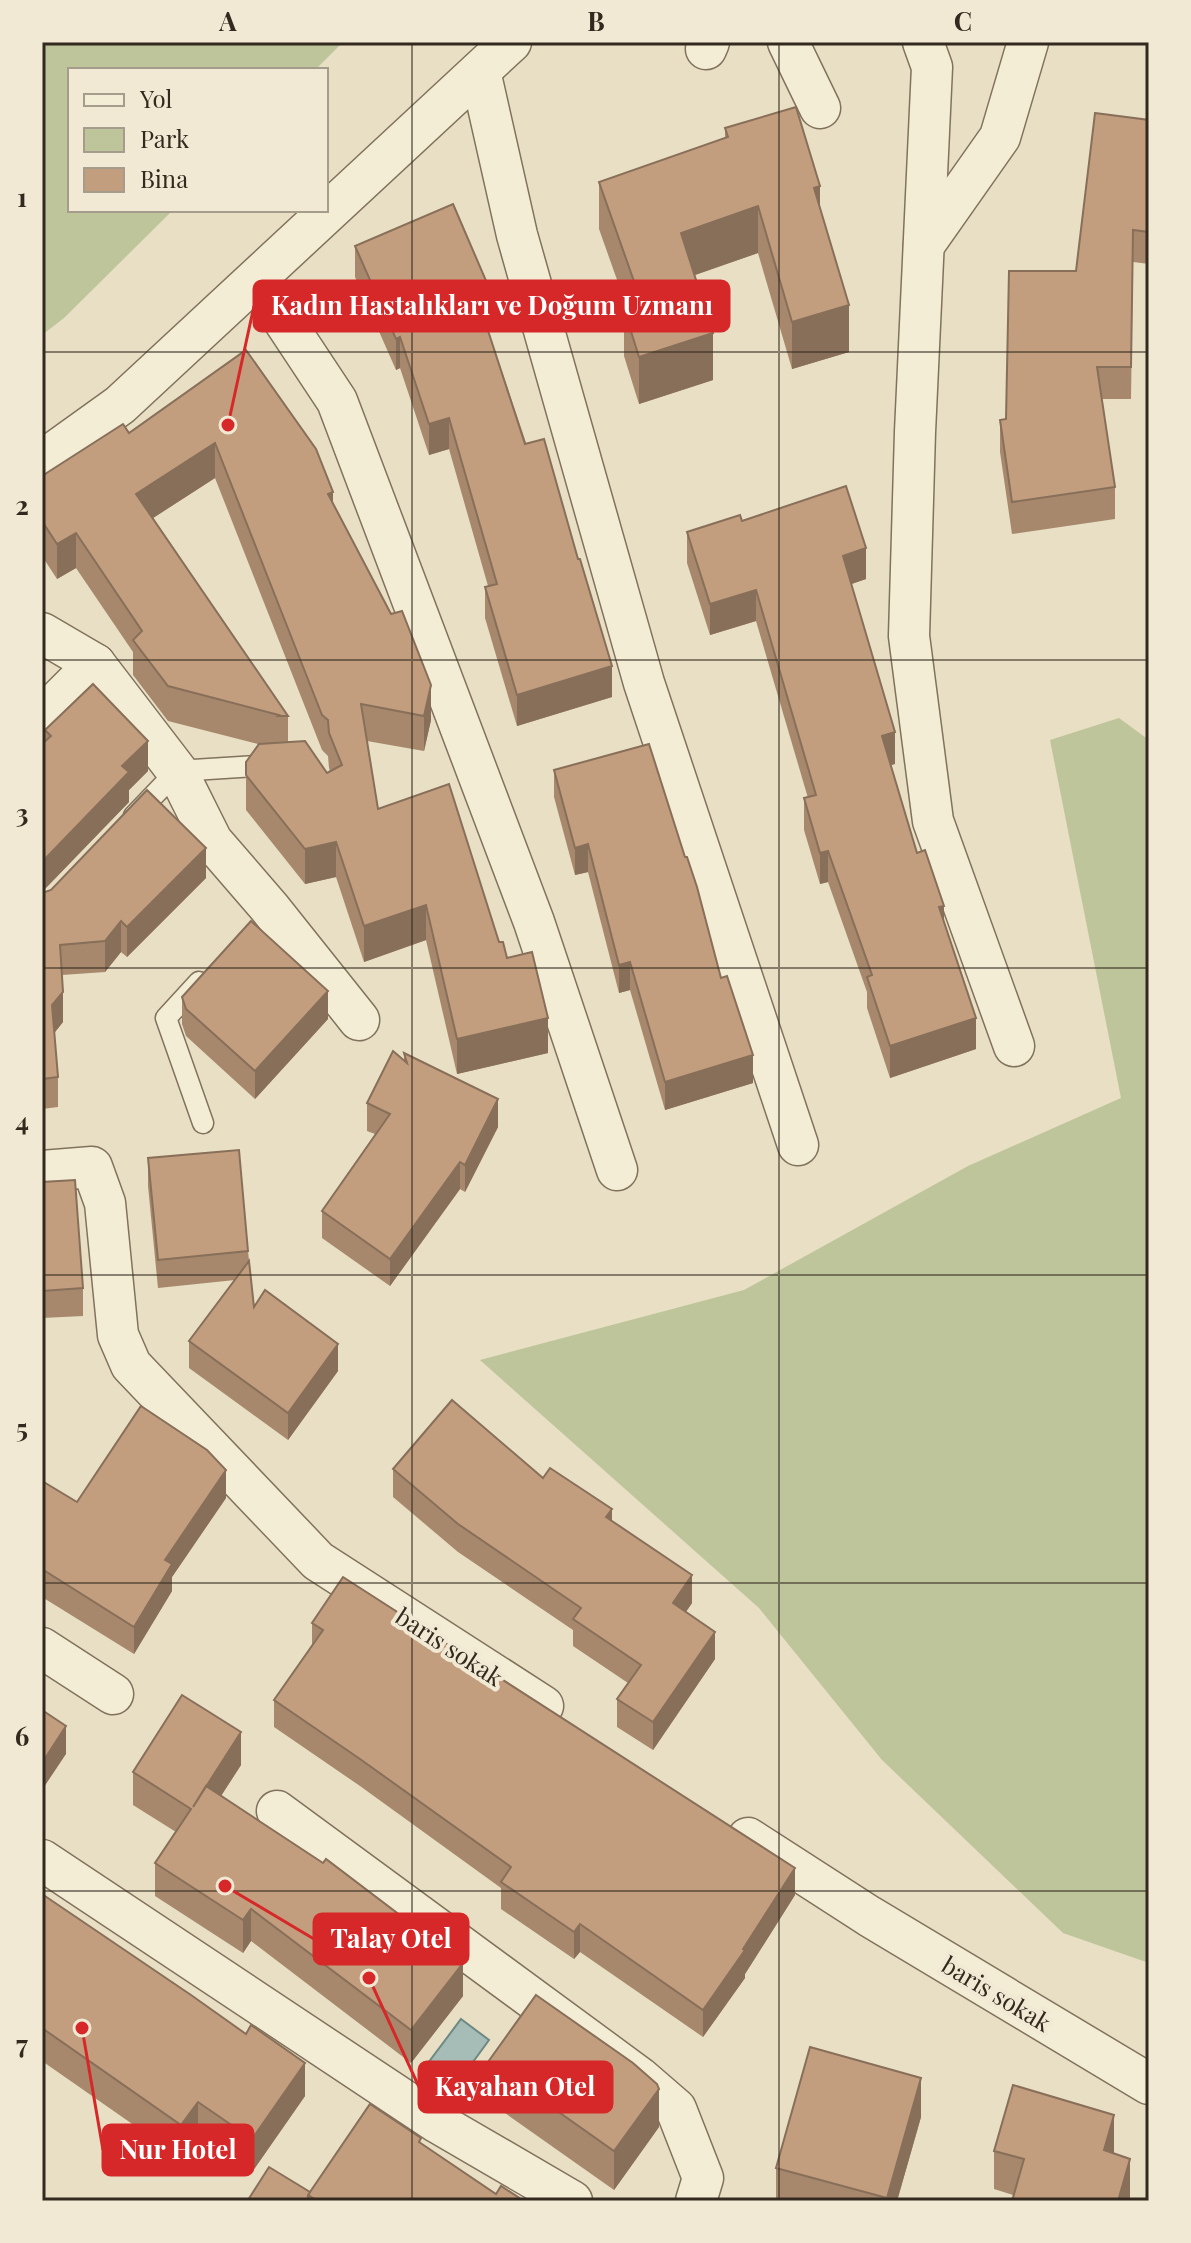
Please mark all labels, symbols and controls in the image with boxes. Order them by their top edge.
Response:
text: A [218,3,237,38]
text: B [587,3,605,38]
text: C [954,3,972,38]
legend [68,68,328,212]
text: Yol [139,82,172,114]
text: Park [140,122,190,154]
text: Bina [140,162,188,194]
text: 1 [17,179,27,214]
callout: Kadın Hastalıkları ve Doğum Uzmanı [254,281,729,331]
text: Kadın Hastalıkları ve Doğum Uzmanı [271,287,713,322]
text: 2 [15,487,29,522]
text: 3 [16,795,28,830]
text: 4 [15,1103,29,1138]
text: 5 [16,1410,28,1445]
street label: baris sokak [390,1599,510,1693]
text: 6 [15,1718,29,1753]
callout: Talay Otel [314,1914,468,1964]
text: Talay Otel [330,1920,452,1955]
street label: baris sokak [937,1948,1058,2038]
text: 7 [16,2026,28,2061]
callout: Kayahan Otel [419,2062,612,2112]
text: Kayahan Otel [435,2068,595,2103]
callout: Nur Hotel [103,2125,253,2175]
text: Nur Hotel [119,2131,237,2166]

